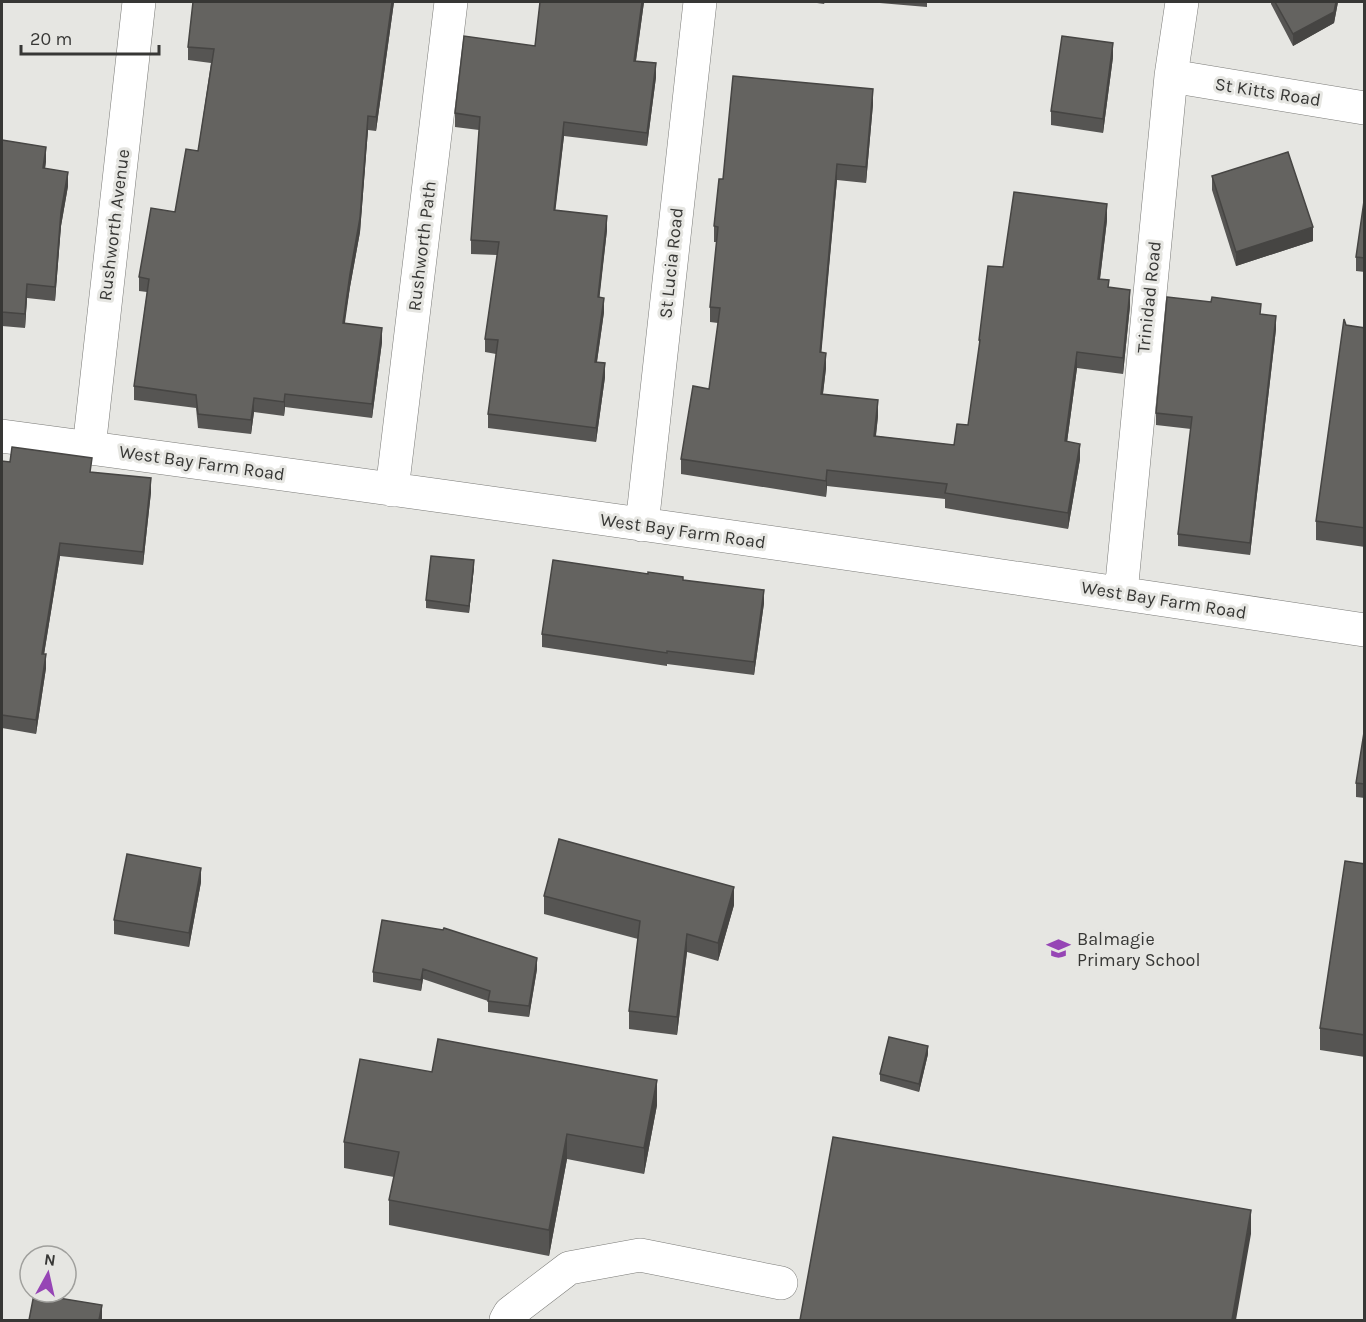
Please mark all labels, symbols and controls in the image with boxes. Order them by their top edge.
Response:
scale bar [21,18,159,56]
text: 20 m [30,28,72,50]
street label: St Kitts Road [1213,73,1323,111]
street label: Rushworth Avenue [94,148,134,302]
street label: Rushworth Path [403,180,441,312]
street label: St Lucia Road [654,206,688,320]
street label: Trinidad Road [1132,240,1166,354]
street label: West Bay Farm Road [118,440,286,486]
street label: West Bay Farm Road [599,508,767,554]
street label: West Bay Farm Road [1080,576,1248,624]
place label: Balmagie Primary School [1077,928,1201,971]
school or university icon: Balmagie Primary School [1046,936,1072,962]
north arrow [18,1244,78,1304]
text: N [43,1249,57,1270]

